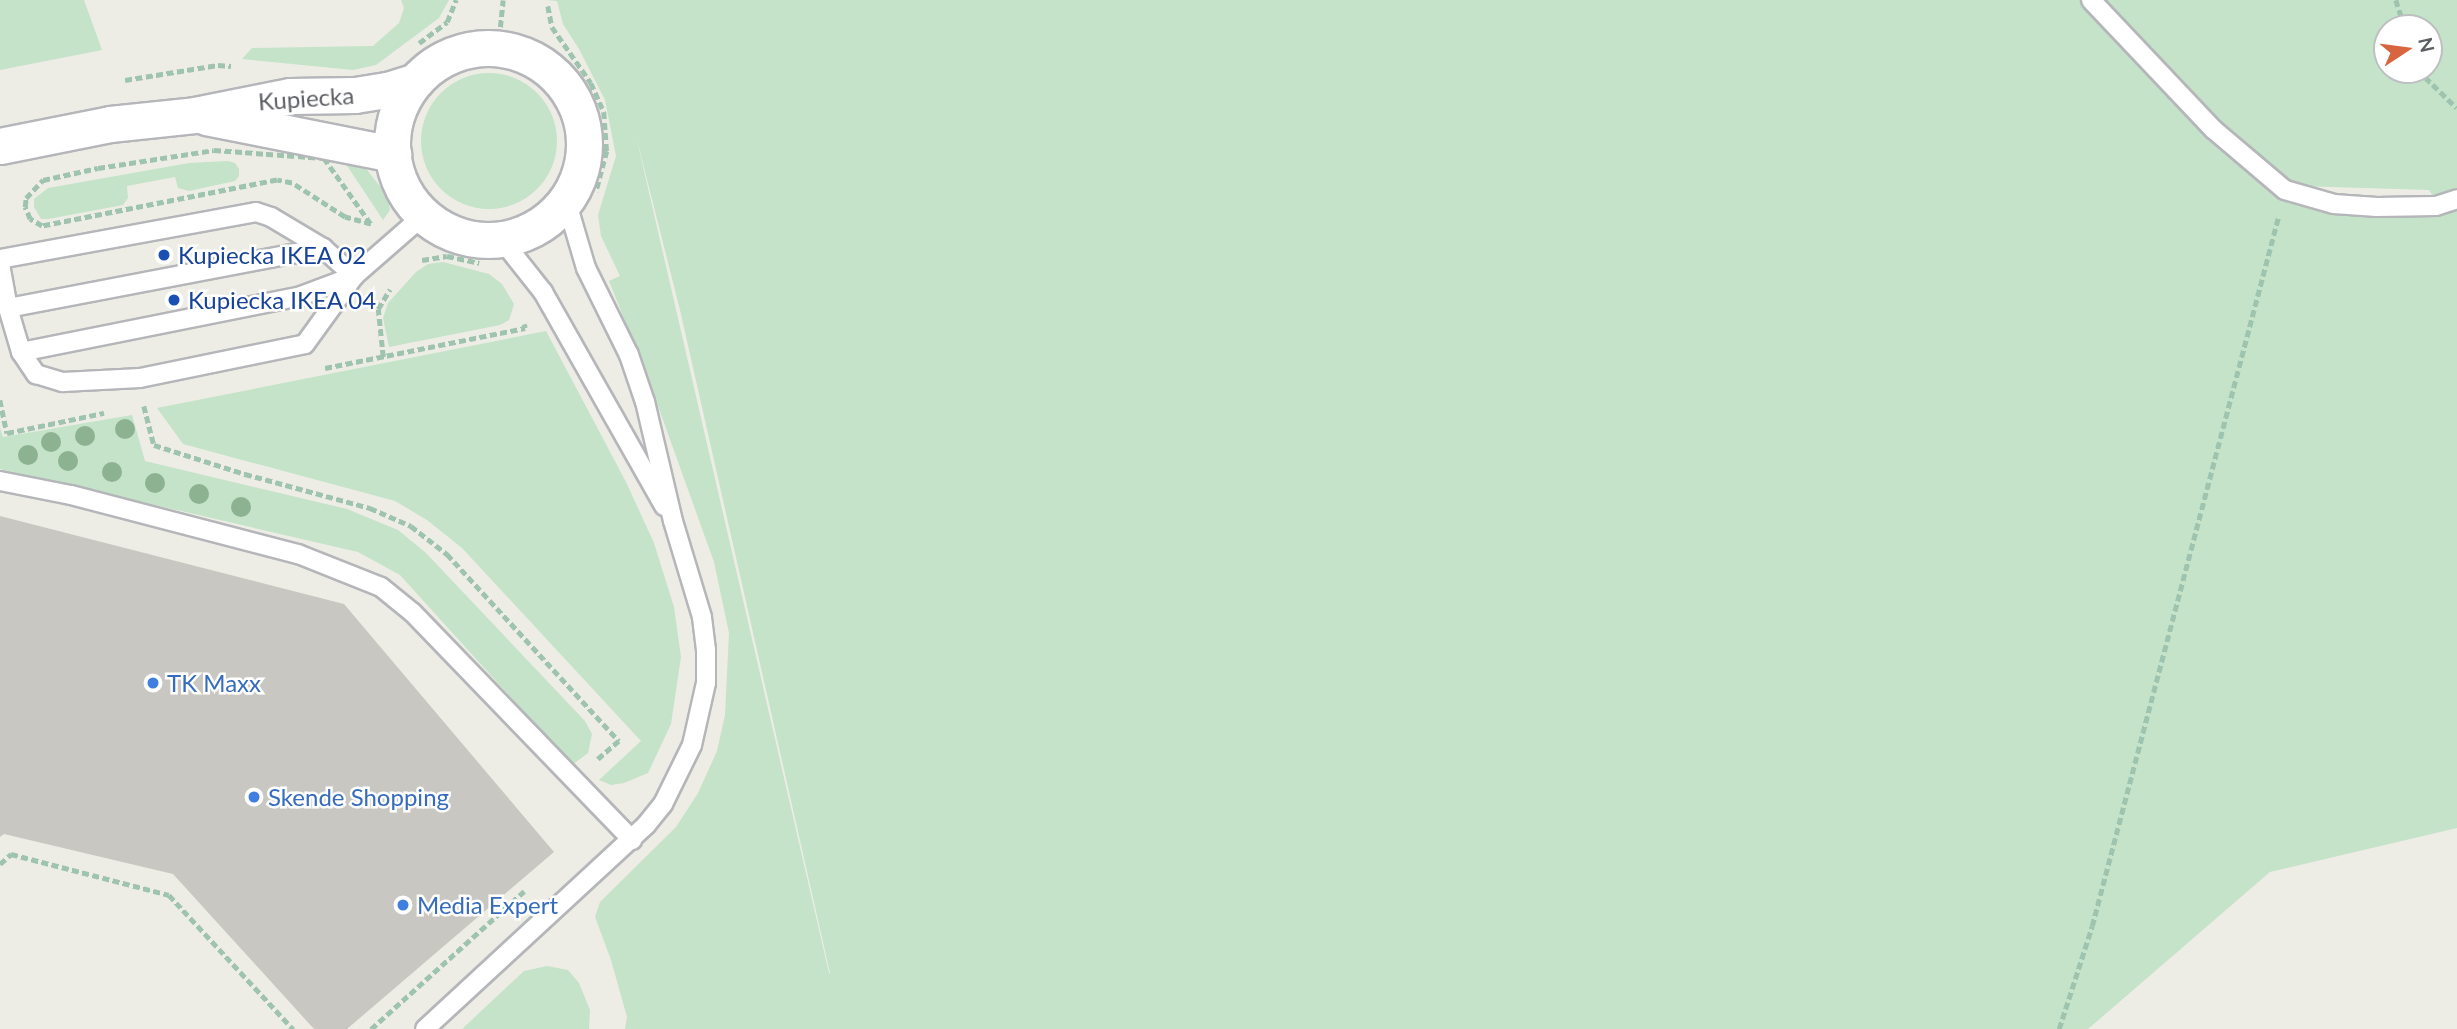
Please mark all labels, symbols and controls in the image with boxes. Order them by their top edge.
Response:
north arrow [2373,14,2443,84]
text: N [2414,35,2440,54]
street label: Kupiecka [257,80,355,116]
place label: Kupiecka IKEA 02 [178,241,367,269]
marker: Kupiecka IKEA 02 [156,247,172,263]
place label: Kupiecka IKEA 04 [188,286,377,314]
marker: Kupiecka IKEA 04 [166,292,182,308]
place label: TK Maxx [167,669,261,697]
marker: TK Maxx [145,675,161,691]
place label: Skende Shopping [268,783,449,811]
marker: Skende Shopping [246,789,262,805]
place label: Media Expert [417,891,558,919]
marker: Media Expert [395,897,411,913]

